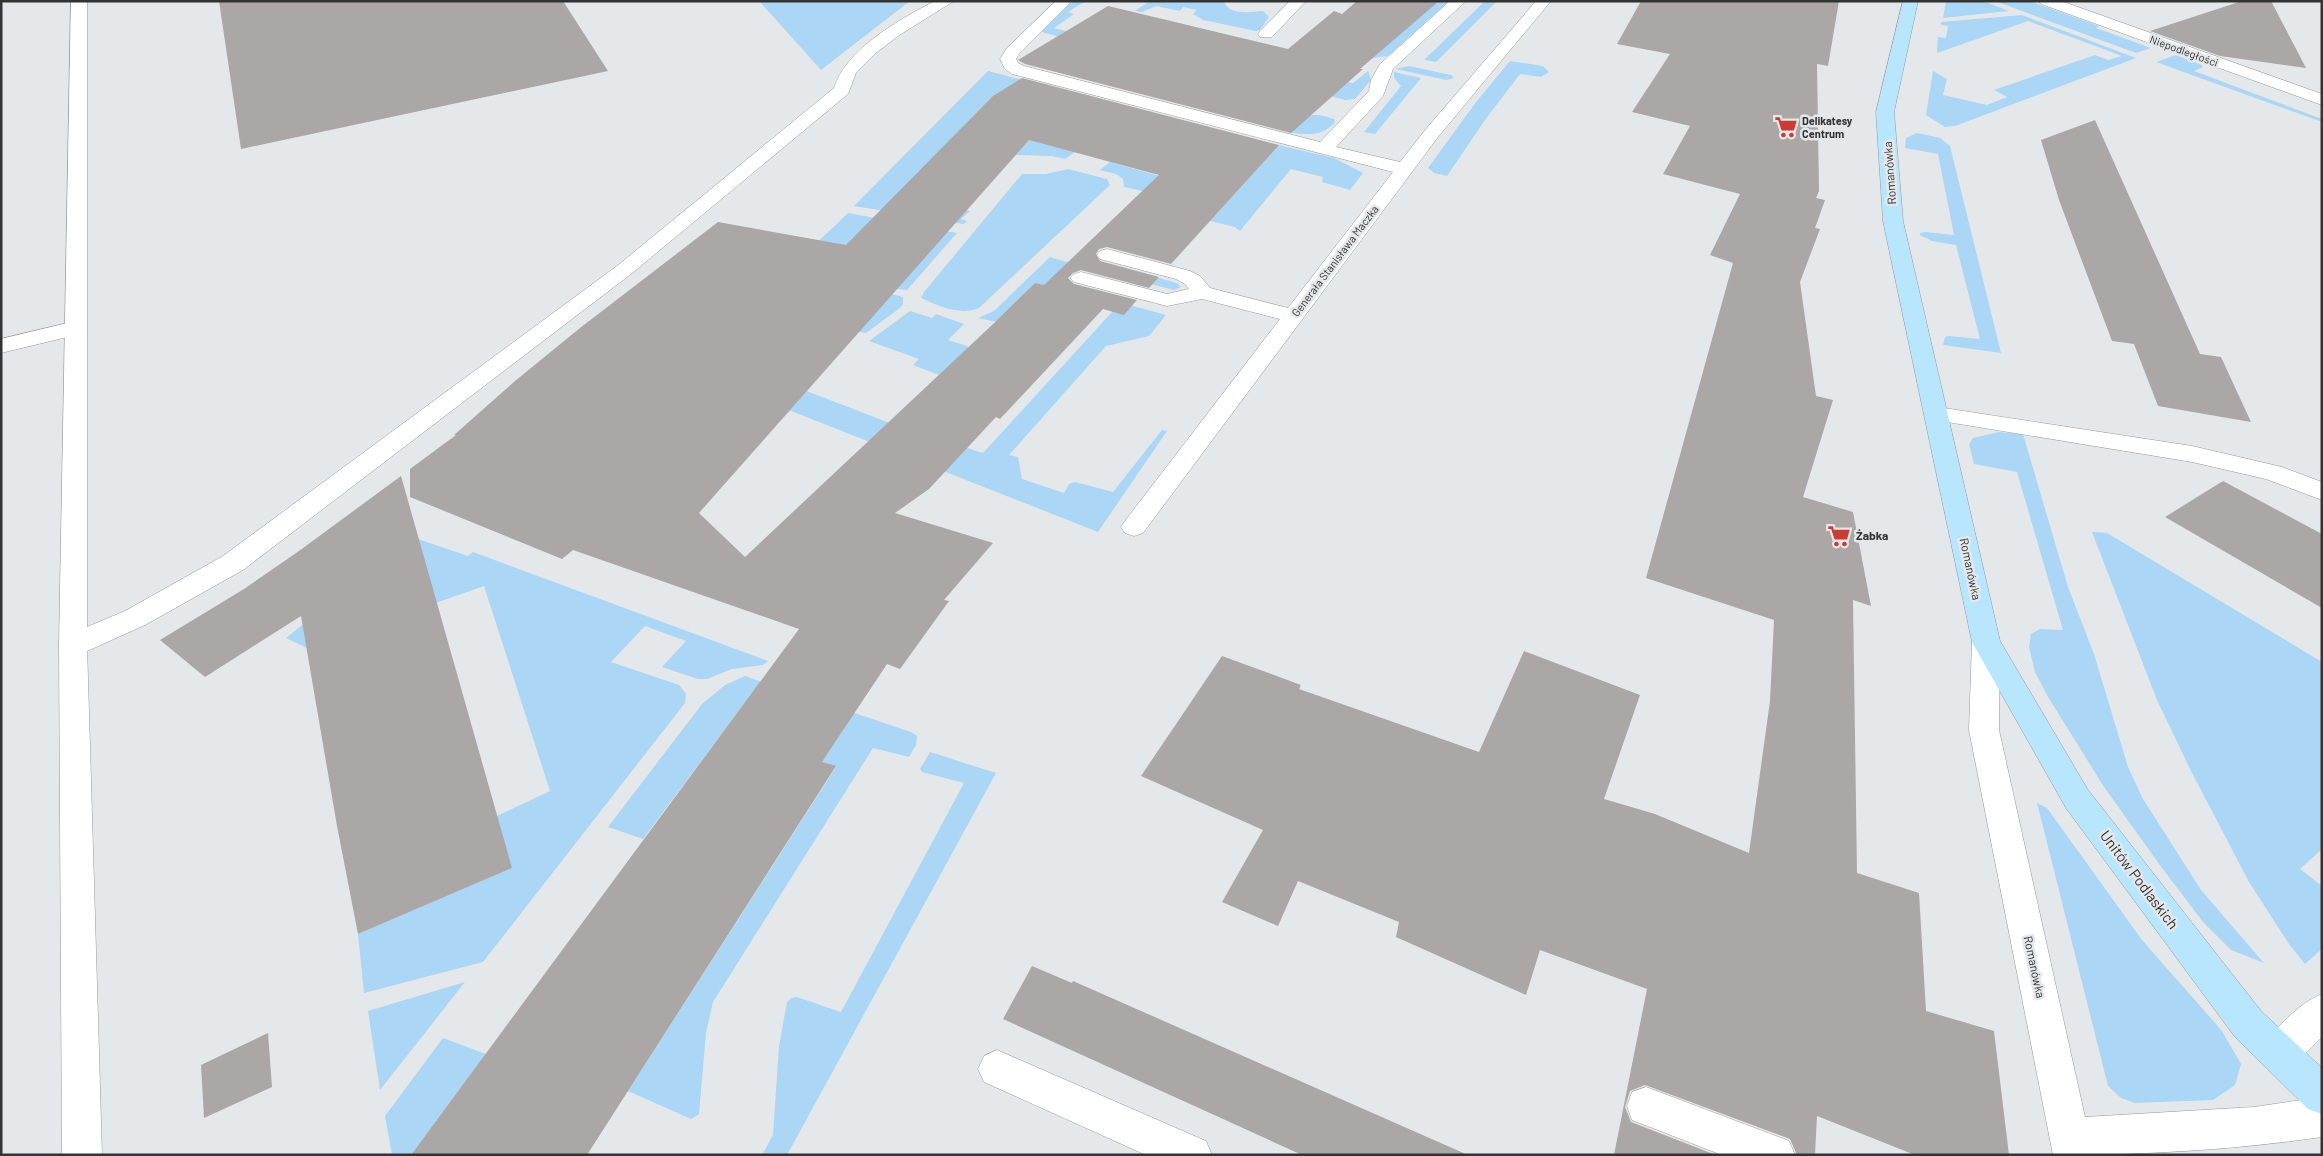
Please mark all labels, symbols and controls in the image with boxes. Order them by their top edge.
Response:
street label: Niepodległości [2148,32,2220,69]
supermarket icon: Delikatesy Centrum [1773,114,1799,140]
place label: Delikatesy Centrum [1802,114,1853,140]
street label: Romanówka [1880,141,1898,205]
street label: Generała Stanisława Maczka [1289,203,1381,319]
supermarket icon: Żabka [1826,523,1852,549]
place label: Żabka [1856,528,1888,542]
street label: Romanówka [1958,536,1984,601]
street label: Unitów Podlaskich [2097,826,2183,932]
street label: Romanówka [2022,934,2048,999]

